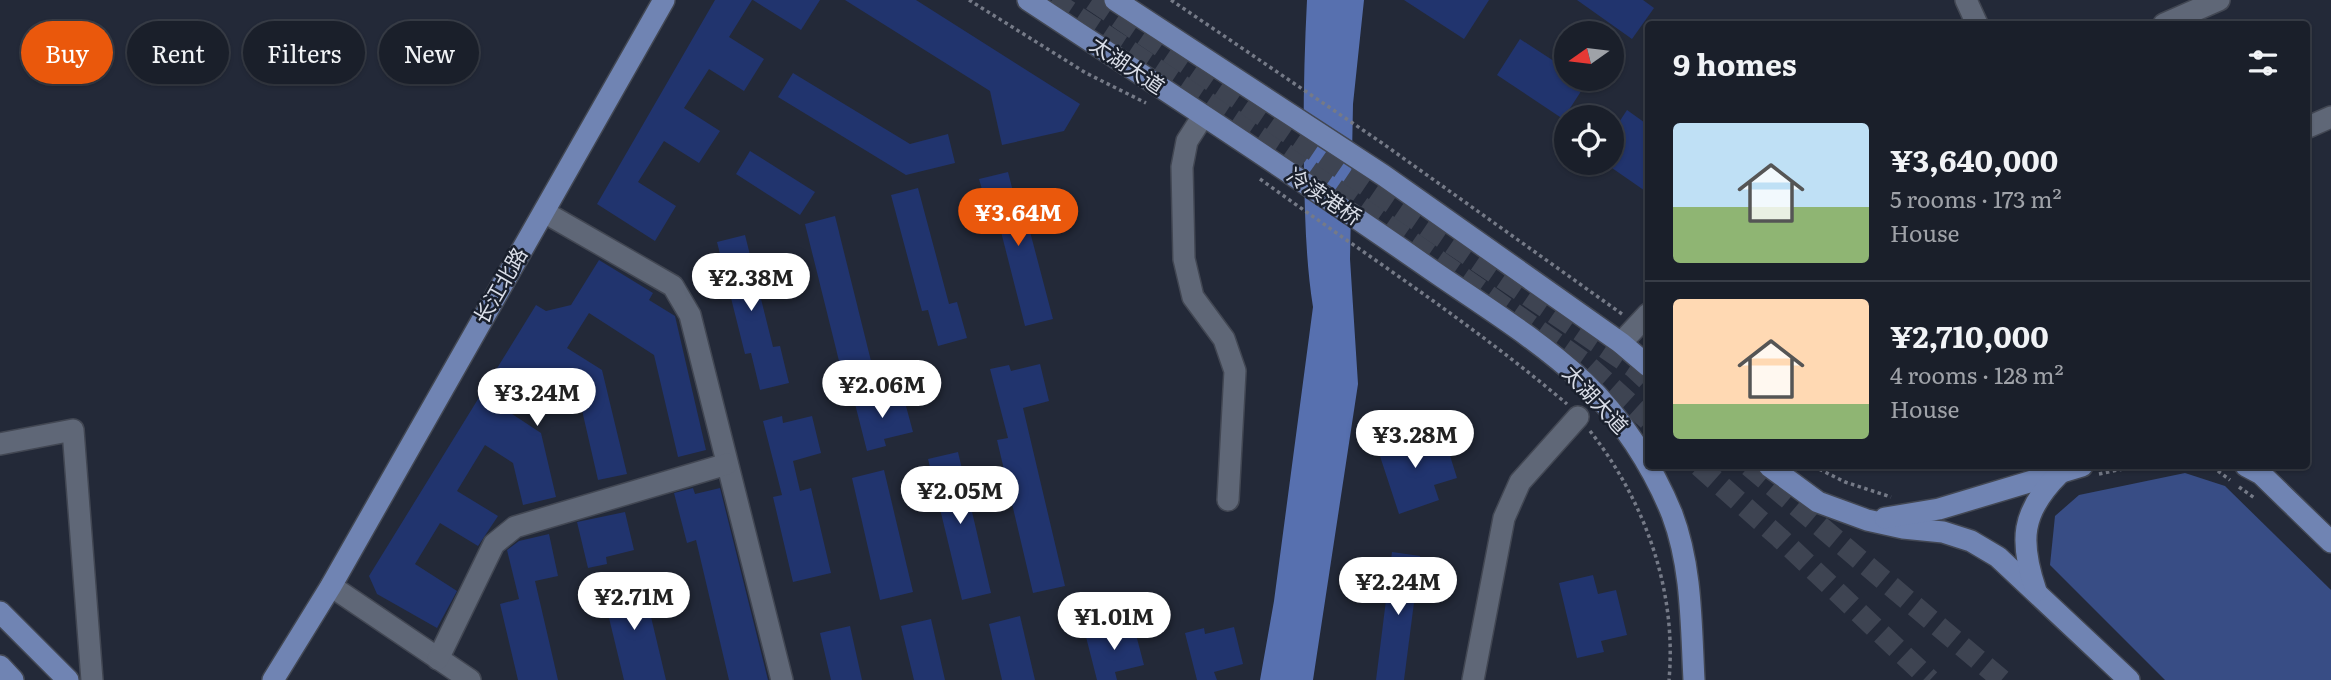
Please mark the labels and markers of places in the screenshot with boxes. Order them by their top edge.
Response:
pin: ¥3.64M [961,188,1075,248]
pin: ¥2.38M [694,254,808,313]
pin: ¥2.06M [825,360,939,420]
pin: ¥3.24M [480,368,594,428]
pin: ¥3.28M [1358,410,1472,470]
pin: ¥2.05M [903,466,1017,526]
pin: ¥2.24M [1341,558,1455,617]
pin: ¥2.71M [577,572,691,632]
pin: ¥1.01M [1057,592,1171,652]

